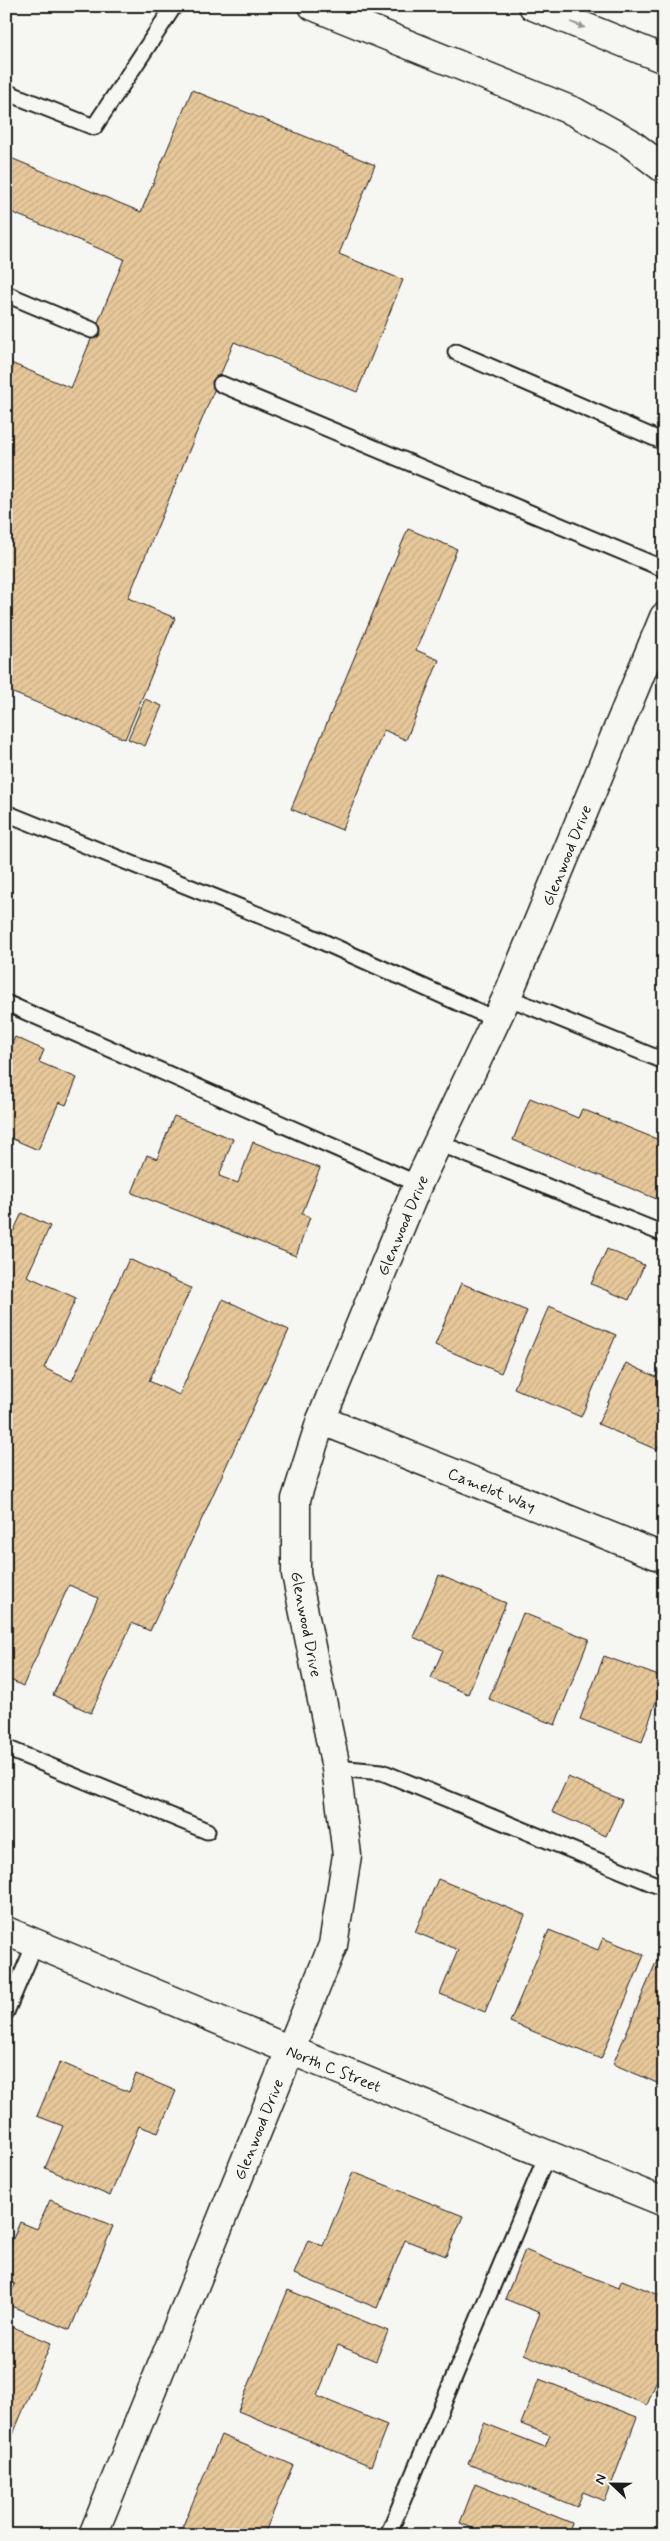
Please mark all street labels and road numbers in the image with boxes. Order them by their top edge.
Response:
street label: Glenwood Drive [538,802,597,909]
street label: Glenwood Drive [373,1172,434,1279]
street label: Camelot Way [444,1463,538,1518]
street label: Glenwood Drive [285,1570,326,1679]
street label: North C Street [283,2041,384,2098]
street label: Glenwood Drive [230,2076,289,2183]

